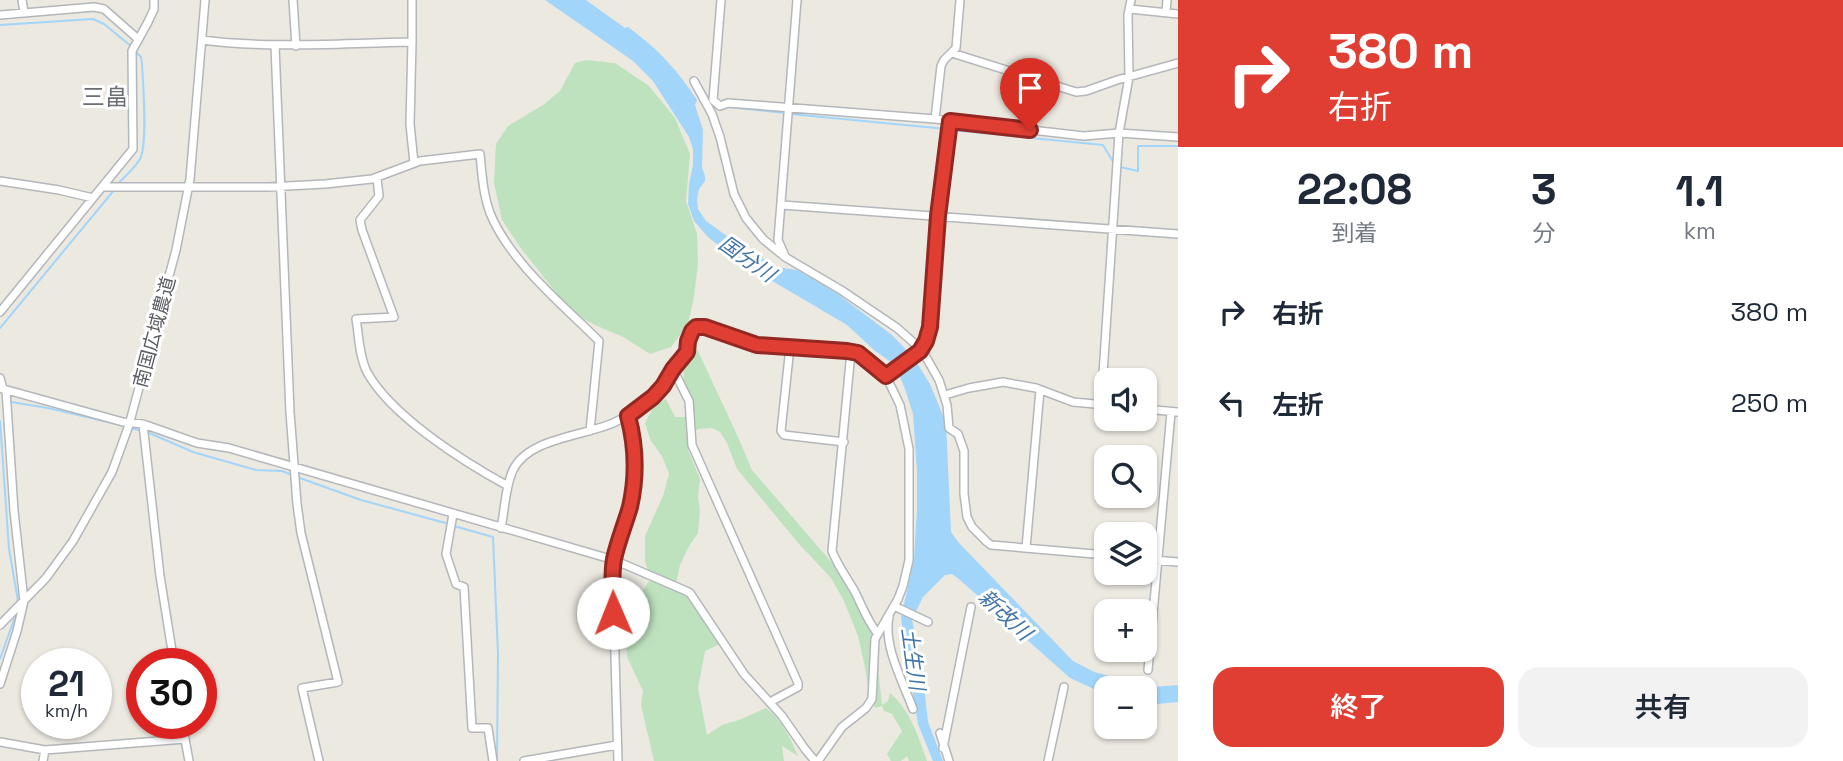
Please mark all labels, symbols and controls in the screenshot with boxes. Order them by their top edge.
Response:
text: 380 m [1328,20,1473,82]
icon: right [1213,28,1304,119]
pin [1000,58,1060,130]
icon: arrive [1011,69,1049,107]
district label: 三畠 [82,82,128,112]
text: 右折 [1328,87,1392,127]
text: 22:08 [1297,163,1412,216]
text: 3 [1531,163,1557,216]
text: 1.1 [1676,165,1724,218]
text: km [1684,216,1716,246]
text: 到着 [1331,218,1377,248]
text: 分 [1532,218,1555,248]
water label: 国分川 [714,229,782,289]
street label: 南国広域農道 [128,274,181,390]
icon: right [1213,293,1251,331]
text: 380 m [1730,295,1808,329]
text: 右折 [1272,297,1324,331]
map controls [1094,368,1157,739]
button: sound [1094,368,1157,431]
icon: left [1213,384,1251,422]
text: 250 m [1731,386,1808,420]
text: 左折 [1272,388,1324,422]
button: search [1094,445,1157,508]
button: layers [1094,522,1157,585]
position arrow [576,576,650,650]
water label: 新改川 [973,583,1039,647]
button: + [1094,599,1157,662]
water label: 土生川 [896,626,932,694]
speed limit sign: 30 [126,648,217,739]
text: 21 [48,662,85,706]
button: 終了 [1213,667,1504,747]
button: 共有 [1518,667,1808,747]
button: − [1094,676,1157,739]
text: km/h [45,699,88,722]

